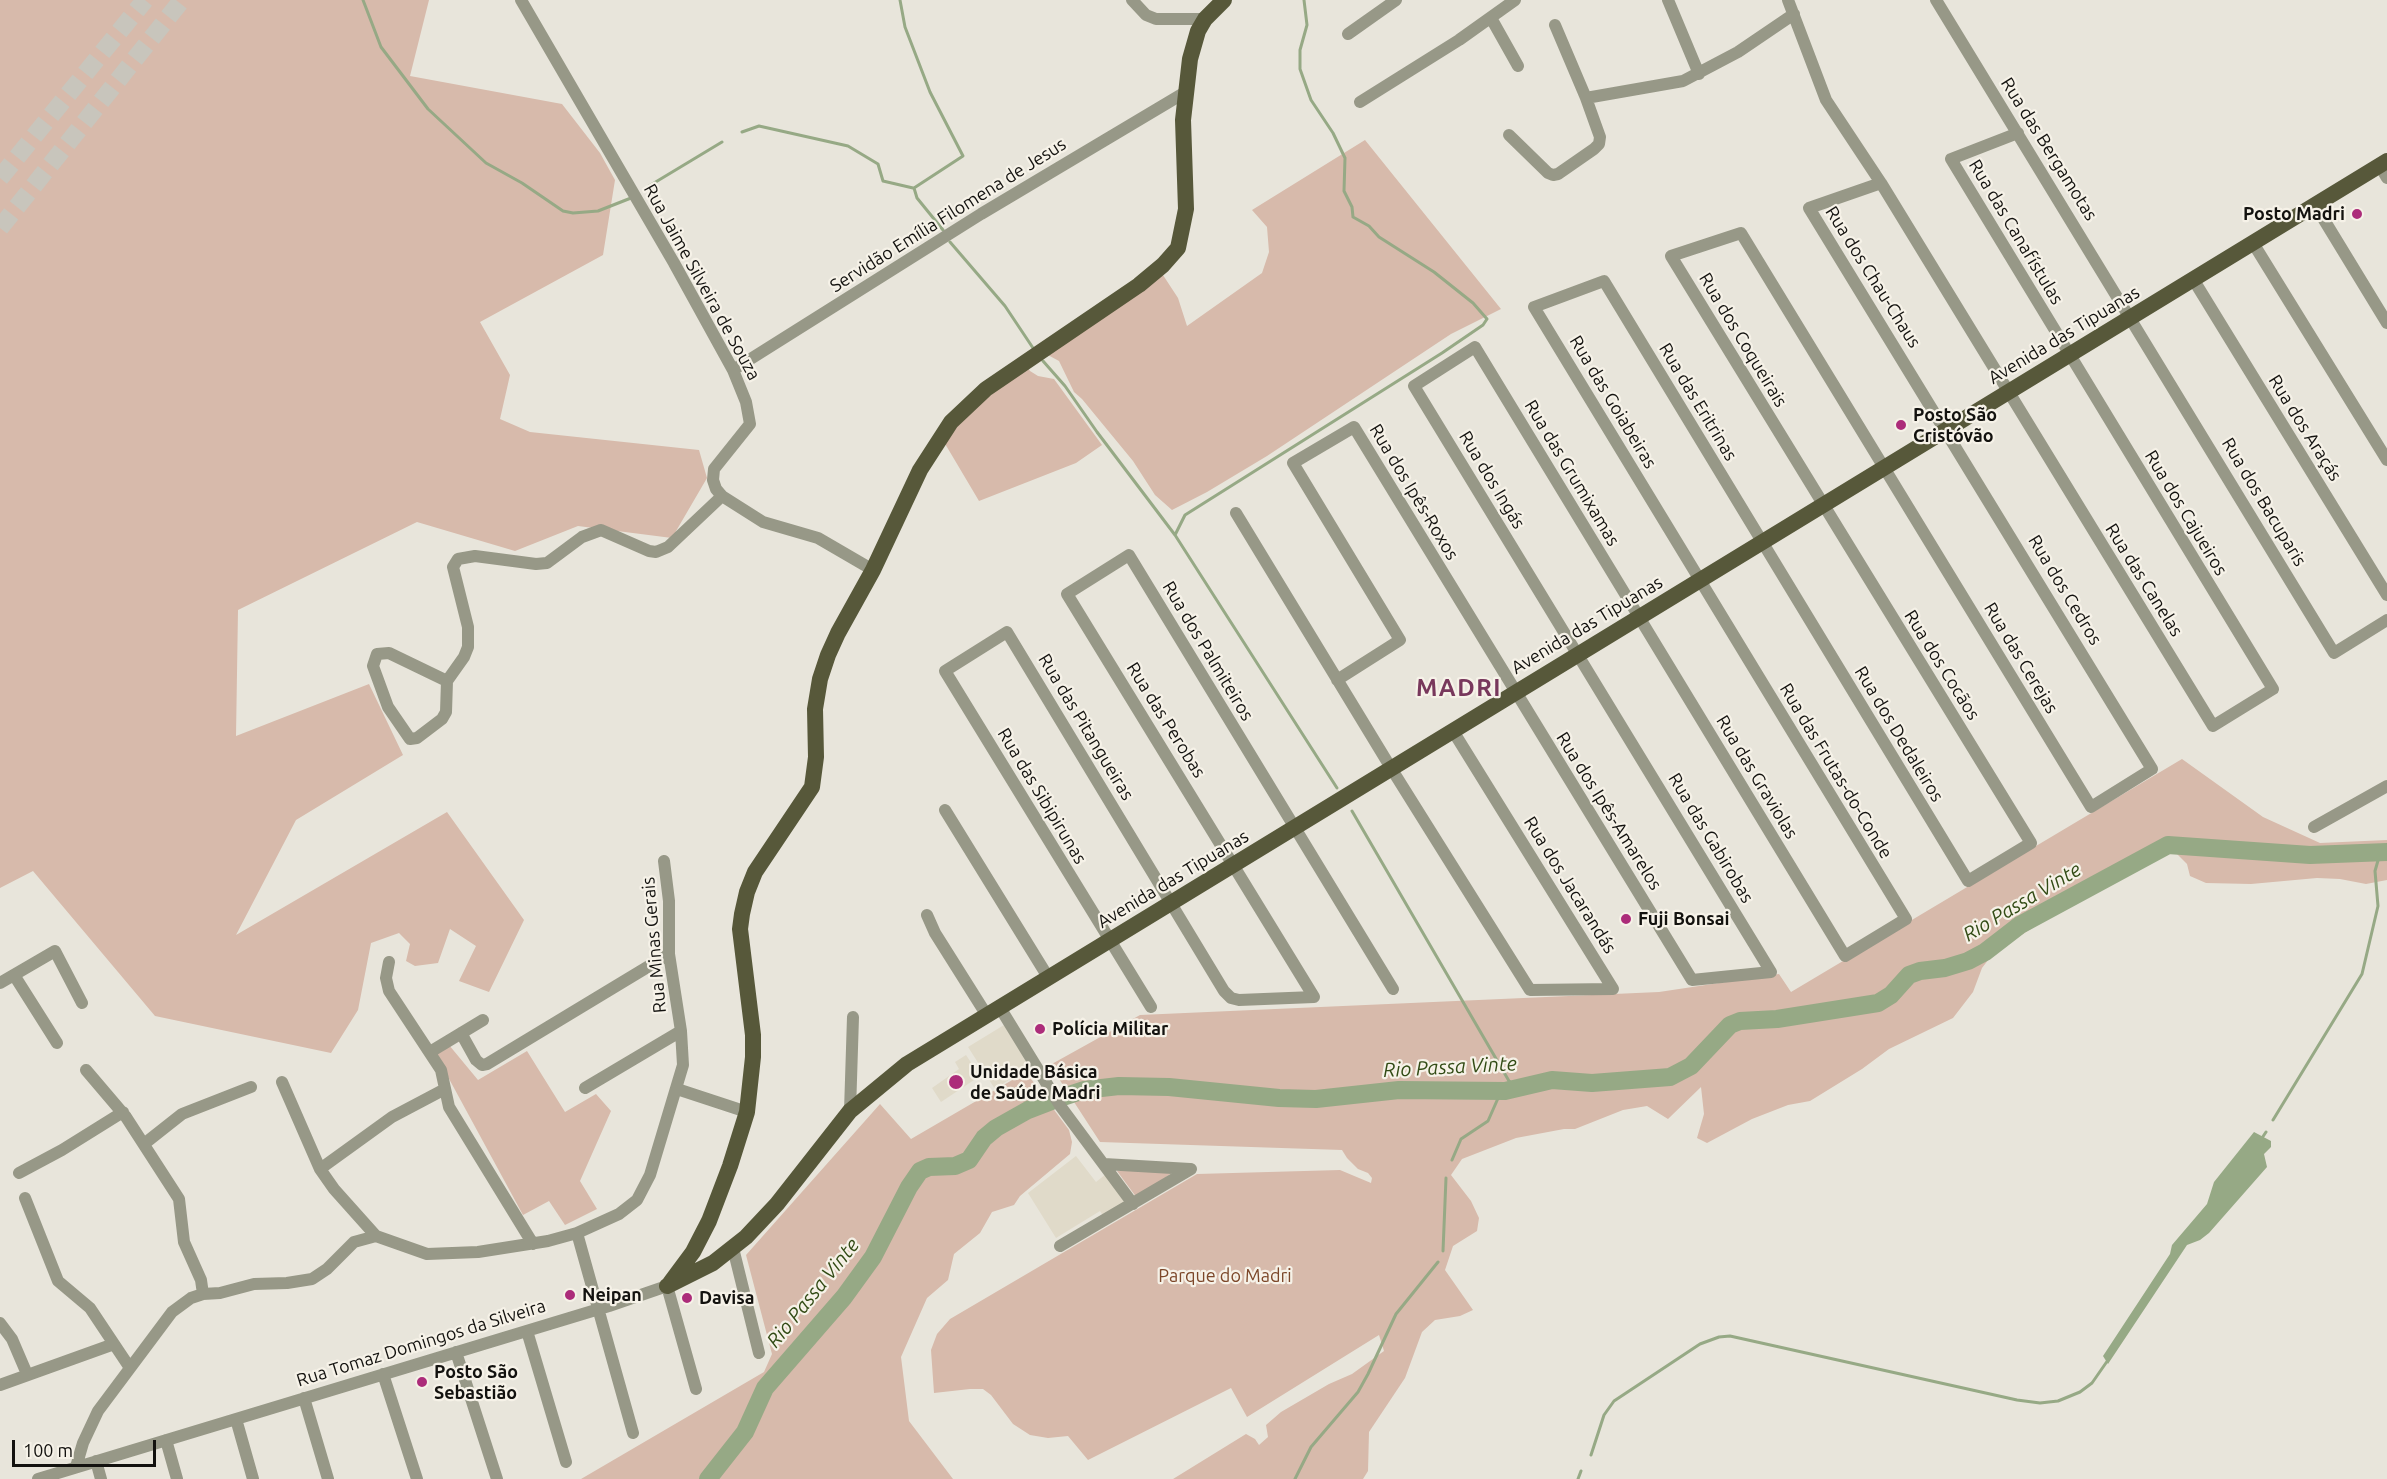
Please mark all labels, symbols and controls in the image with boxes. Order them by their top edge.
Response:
street label: Rua das Bergamotas [1996,74,2102,224]
street label: Servidão Emília Filomena de Jesus [826,133,1070,297]
street label: Rua das Canafístulas [1964,156,2068,308]
street label: Rua Jaime Silveira de Souza [639,180,765,384]
street label: Rua dos Chau-Chaus [1821,202,1925,352]
place label: Posto Madri [2243,203,2345,225]
marker: Posto Madri [2350,207,2364,221]
street label: Rua dos Coqueirais [1694,269,1792,411]
street label: Avenida das Tipuanas [1984,281,2144,389]
street label: Rua das Goiabeiras [1565,332,1661,472]
street label: Rua das Eritrinas [1654,339,1742,465]
street label: Rua dos Araçás [2264,371,2346,485]
street label: Rua das Grumixamas [1520,396,1624,550]
place label: Posto São Cristóvão [1913,404,1997,446]
marker: Posto São Cristóvão [1894,418,1908,432]
street label: Rua dos Ipês-Roxos [1365,420,1463,564]
street label: Rua dos Ingás [1454,427,1530,533]
street label: Rua dos Bacuparis [2217,434,2311,570]
street label: Rua dos Cajueiros [2140,446,2232,580]
street label: Rua das Canelas [2101,520,2187,640]
street label: Rua dos Cedros [2024,531,2106,649]
street label: Avenida das Tipuanas [1507,571,1667,679]
street label: Rua dos Palmiteiros [1158,577,1258,725]
street label: Rua das Cerejas [1979,599,2063,717]
street label: Rua dos Cocãos [1900,606,1984,724]
street label: Rua das Pitangueiras [1034,650,1138,804]
street label: Rua das Perobas [1122,658,1210,782]
street label: Rua dos Dedaleiros [1850,662,1948,806]
district label: MADRI [1416,674,1502,702]
street label: Rua das Frutas-do-Conde [1775,679,1897,863]
street label: Rua das Graviolas [1712,711,1802,843]
street label: Rua das Sibipirunas [993,724,1091,868]
street label: Rua dos Ipês-Amarelos [1552,728,1666,894]
street label: Rua das Gabirobas [1664,769,1758,907]
street label: Rua dos Jacarandás [1519,813,1621,957]
street label: Avenida das Tipuanas [1093,825,1253,933]
water label: Rio Passa Vinte [1959,857,2085,947]
street label: Rua Minas Gerais [637,876,671,1014]
place label: Fuji Bonsai [1638,908,1729,930]
marker: Fuji Bonsai [1619,912,1633,926]
place label: Polícia Militar [1052,1018,1168,1040]
marker: Polícia Militar [1033,1022,1047,1036]
water label: Rio Passa Vinte [1383,1052,1517,1082]
place label: Unidade Básica de Saúde Madri [970,1061,1101,1104]
marker: Unidade Básica de Saúde Madri [947,1073,965,1091]
water label: Rio Passa Vinte [762,1234,864,1352]
park label: Parque do Madri [1158,1265,1292,1287]
place label: Neipan [582,1284,642,1306]
place label: Davisa [699,1287,755,1309]
marker: Neipan [563,1288,577,1302]
marker: Davisa [680,1291,694,1305]
street label: Rua Tomaz Domingos da Silveira [294,1295,548,1391]
place label: Posto São Sebastião [434,1361,518,1404]
marker: Posto São Sebastião [415,1375,429,1389]
scale bar [15,1428,159,1466]
text: 100 m [23,1440,73,1460]

